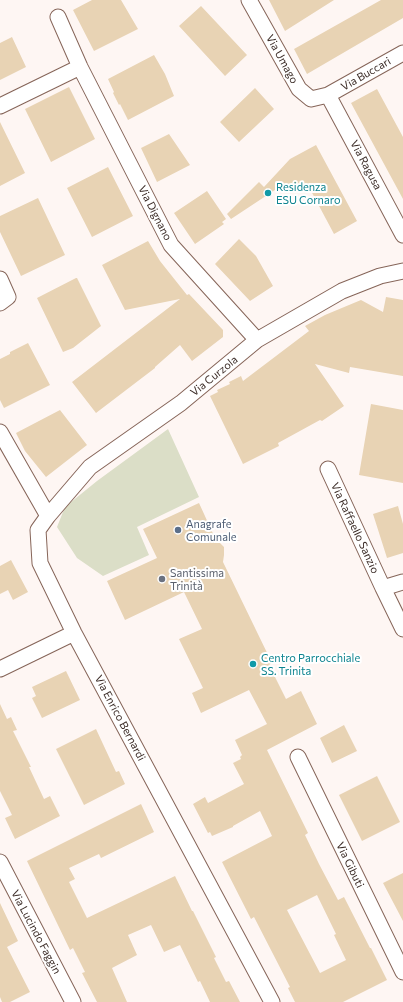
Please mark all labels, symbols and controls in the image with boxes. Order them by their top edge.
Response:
street label: Via Umago [263,32,301,86]
street label: Via Buccari [339,54,393,94]
street label: Via Ragusa [347,138,385,192]
place label: Residenza ESU Cornaro [276,180,340,206]
street label: Via Dignano [135,183,175,243]
marker: Residenza ESU Cornaro [263,188,273,198]
street label: Via Curzola [188,353,240,399]
street label: Via Raffaello Sanzio [328,480,382,576]
place label: Anagrafe Comunale [186,517,237,543]
marker: Anagrafe Comunale [173,525,183,535]
place label: Santissima Trinità [170,566,224,592]
marker: Santissima Trinità [157,574,167,584]
place label: Centro Parrocchiale SS. Trinita [261,651,360,677]
marker: Centro Parrocchiale SS. Trinita [248,659,258,669]
street label: Via Enrico Bernardi [92,673,148,763]
street label: Via Gibuti [333,840,367,890]
street label: Via Lucindo Faggin [8,888,64,976]

